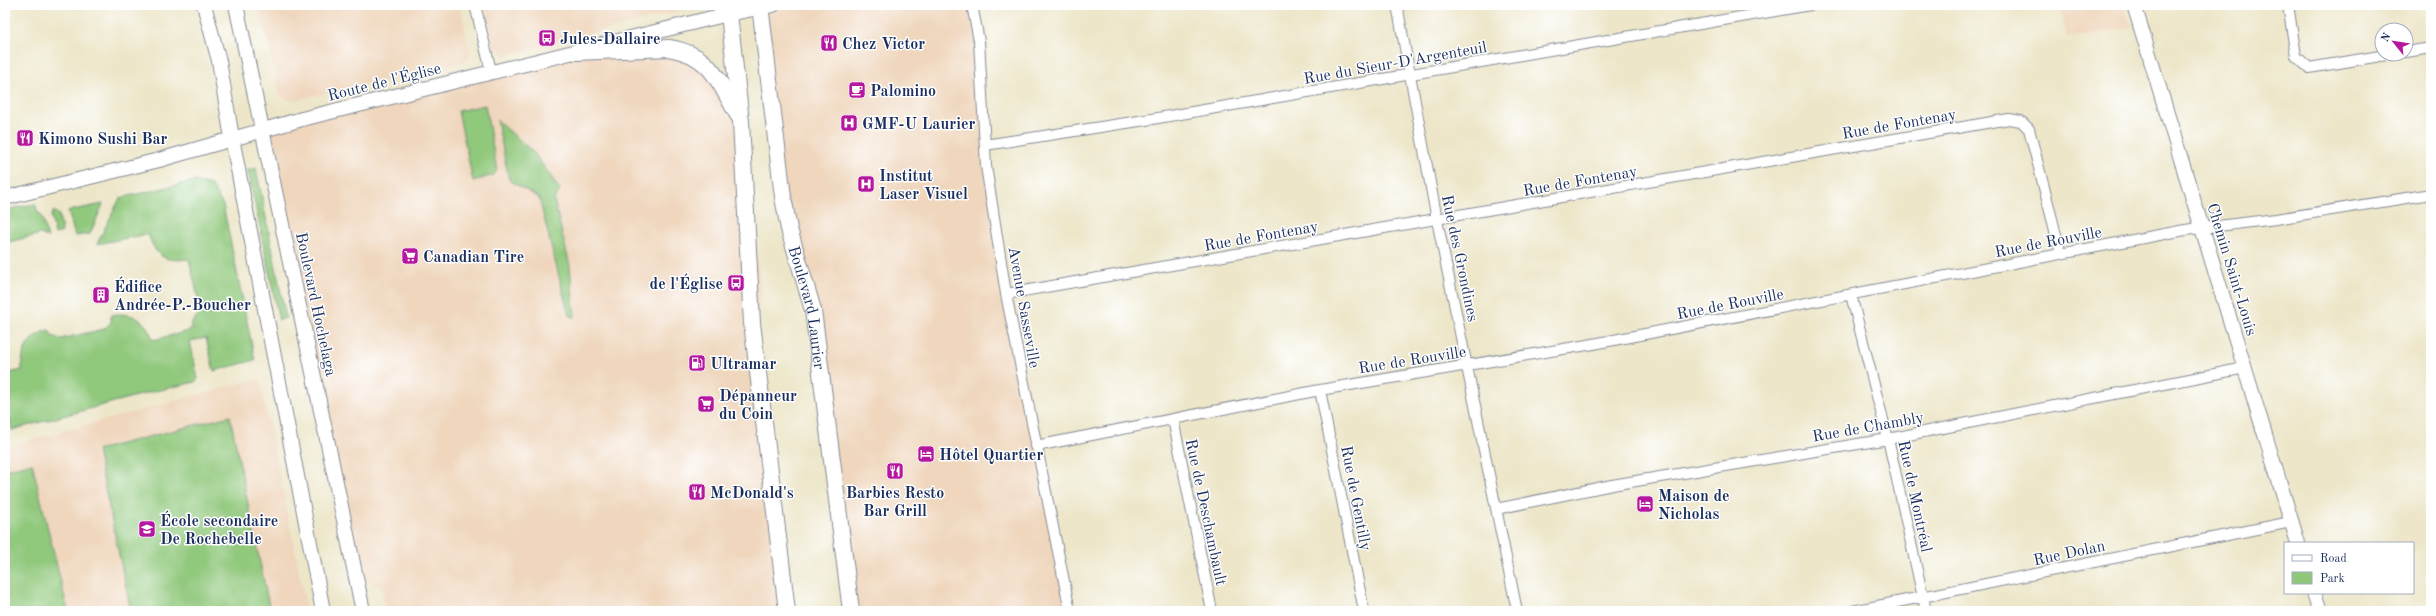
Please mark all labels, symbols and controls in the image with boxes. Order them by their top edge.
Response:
north arrow [2374,22,2414,62]
bus stop icon: Jules-Dallaire [537,28,557,48]
text: N [2380,31,2394,44]
place label: Jules-Dallaire [560,32,661,48]
restaurant icon: Chez Victor [819,33,839,53]
place label: Chez Victor [842,37,925,53]
street label: Rue du Sieur-D'Argenteuil [1303,40,1488,88]
street label: Route de l'Église [325,57,443,105]
cafe icon: Palomino [847,80,867,100]
place label: Palomino [870,84,936,100]
street label: Rue de Fontenay [1841,107,1958,143]
hospital icon: GMF-U Laurier [839,113,859,133]
place label: GMF-U Laurier [862,117,975,133]
restaurant icon: Kimono Sushi Bar [15,128,35,148]
place label: Kimono Sushi Bar [38,132,168,148]
street label: Rue de Fontenay [1522,164,1639,200]
place label: Institut Laser Visuel [879,169,968,203]
hospital icon: Institut Laser Visuel [856,174,876,194]
street label: Rue des Grondines [1438,194,1480,323]
street label: Chemin Saint-Louis [2203,201,2259,338]
street label: Rue de Fontenay [1203,219,1320,255]
street label: Rue de Rouville [1993,225,2103,261]
street label: Boulevard Hochelaga [292,231,338,378]
street label: Boulevard Laurier [784,244,827,371]
street label: Avenue Sasseville [1004,245,1042,369]
supermarket icon: Canadian Tire [400,246,420,266]
place label: Canadian Tire [423,250,524,266]
place label: de l'Église [650,273,723,293]
bus stop icon: de l'Église [726,273,746,293]
place label: Édifice Andrée-P.-Boucher [114,276,251,314]
building icon: Édifice Andrée-P.-Boucher [91,285,111,305]
street label: Rue de Rouville [1675,287,1785,323]
street label: Rue de Rouville [1357,345,1467,377]
fuel station icon: Ultramar [687,353,707,373]
place label: Ultramar [710,357,776,373]
place label: Dépanneur du Coin [719,389,797,423]
supermarket icon: Dépanneur du Coin [696,394,716,414]
street label: Rue de Chambly [1811,410,1926,446]
street label: Rue de Deschambault [1182,438,1229,588]
street label: Rue de Montréal [1894,439,1934,554]
hotel icon: Hôtel Quartier [916,444,936,464]
street label: Rue de Gentilly [1337,445,1373,553]
place label: Hôtel Quartier [939,448,1043,464]
restaurant icon: Barbies Resto Bar Grill [885,461,905,481]
restaurant icon: McDonald's [687,482,707,502]
place label: McDonald's [710,486,794,502]
place label: Barbies Resto Bar Grill [846,486,944,520]
place label: Maison de Nicholas [1658,489,1730,523]
hotel icon: Maison de Nicholas [1635,494,1655,514]
place label: École secondaire De Rochebelle [160,510,278,548]
school or university icon: École secondaire De Rochebelle [137,519,157,539]
street label: Rue Dolan [2032,538,2107,569]
legend [2284,542,2414,594]
text: Road [2320,553,2347,565]
text: Park [2320,573,2345,585]

